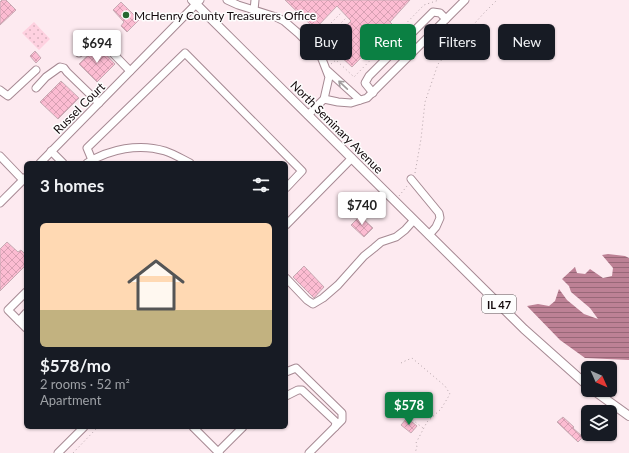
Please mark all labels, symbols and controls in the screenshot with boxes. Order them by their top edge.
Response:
place label: McHenry County Treasurers Office [134,8,316,23]
marker: McHenry County Treasurers Office [121,10,131,20]
chip: Buy [300,24,352,60]
chip: Rent [360,24,416,60]
chip: Filters [424,24,490,60]
chip: New [498,24,555,60]
pin: $694 [73,30,121,64]
text: $694 [82,35,112,51]
street label: North Seminary Avenue [287,77,387,177]
street label: Russel Court [50,79,108,137]
one-way arrow [339,81,349,90]
icon: filters [250,174,272,196]
text: 3 homes [40,175,104,196]
pin: $740 [338,192,386,226]
text: $740 [347,197,377,213]
icon: home [120,249,192,321]
road number: IL 47 [482,295,516,313]
text: $578/mo [40,355,111,376]
north arrow [581,361,617,397]
map controls [581,361,617,441]
text: 2 rooms · 52 m² [40,376,130,392]
text: Apartment [40,392,101,408]
pin: $578 [385,392,433,426]
text: $578 [394,397,424,413]
button: layers [581,405,617,441]

